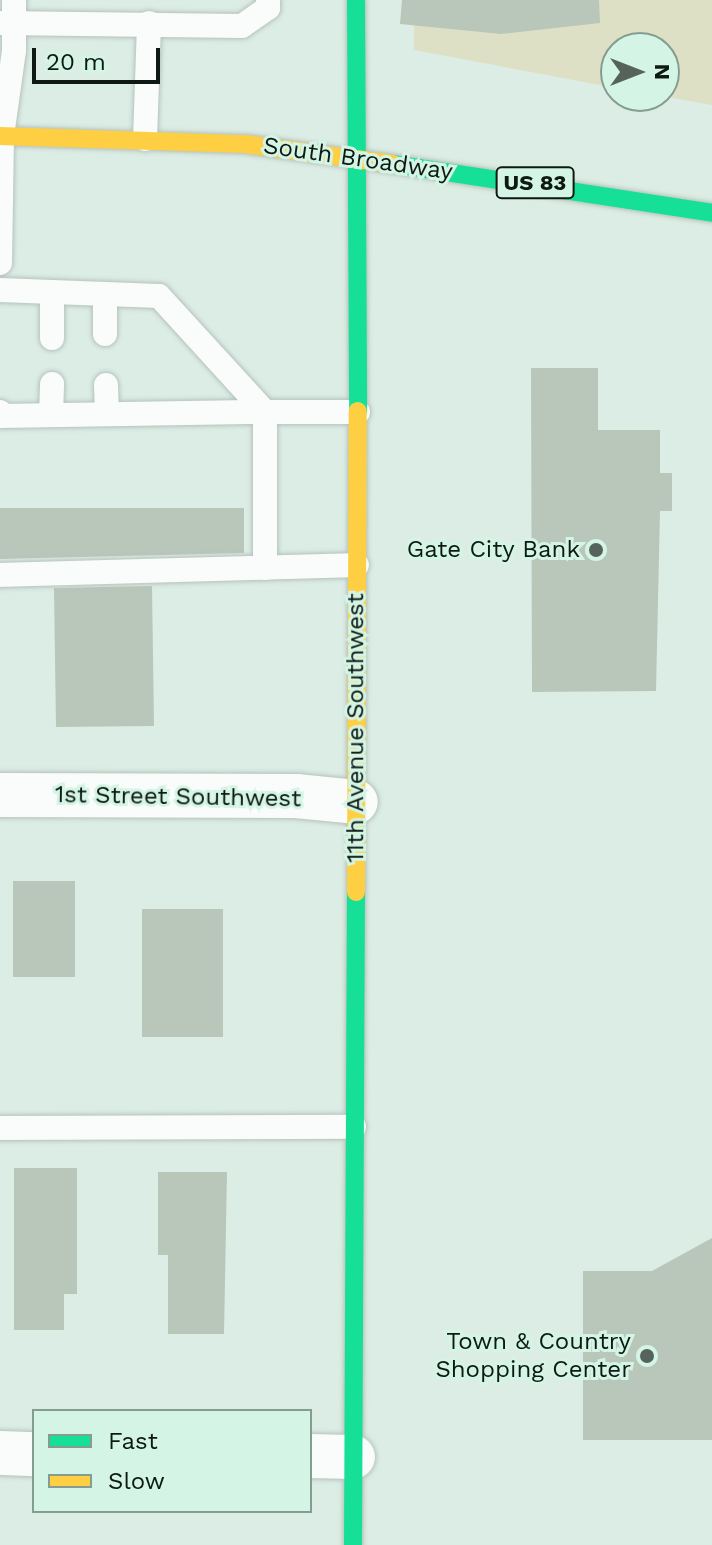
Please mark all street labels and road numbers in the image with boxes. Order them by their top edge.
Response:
street label: South Broadway [261,131,455,187]
road number: US 83 [495,165,575,201]
street label: 11th Avenue Southwest [342,593,370,863]
street label: 1st Street Southwest [55,780,301,814]

